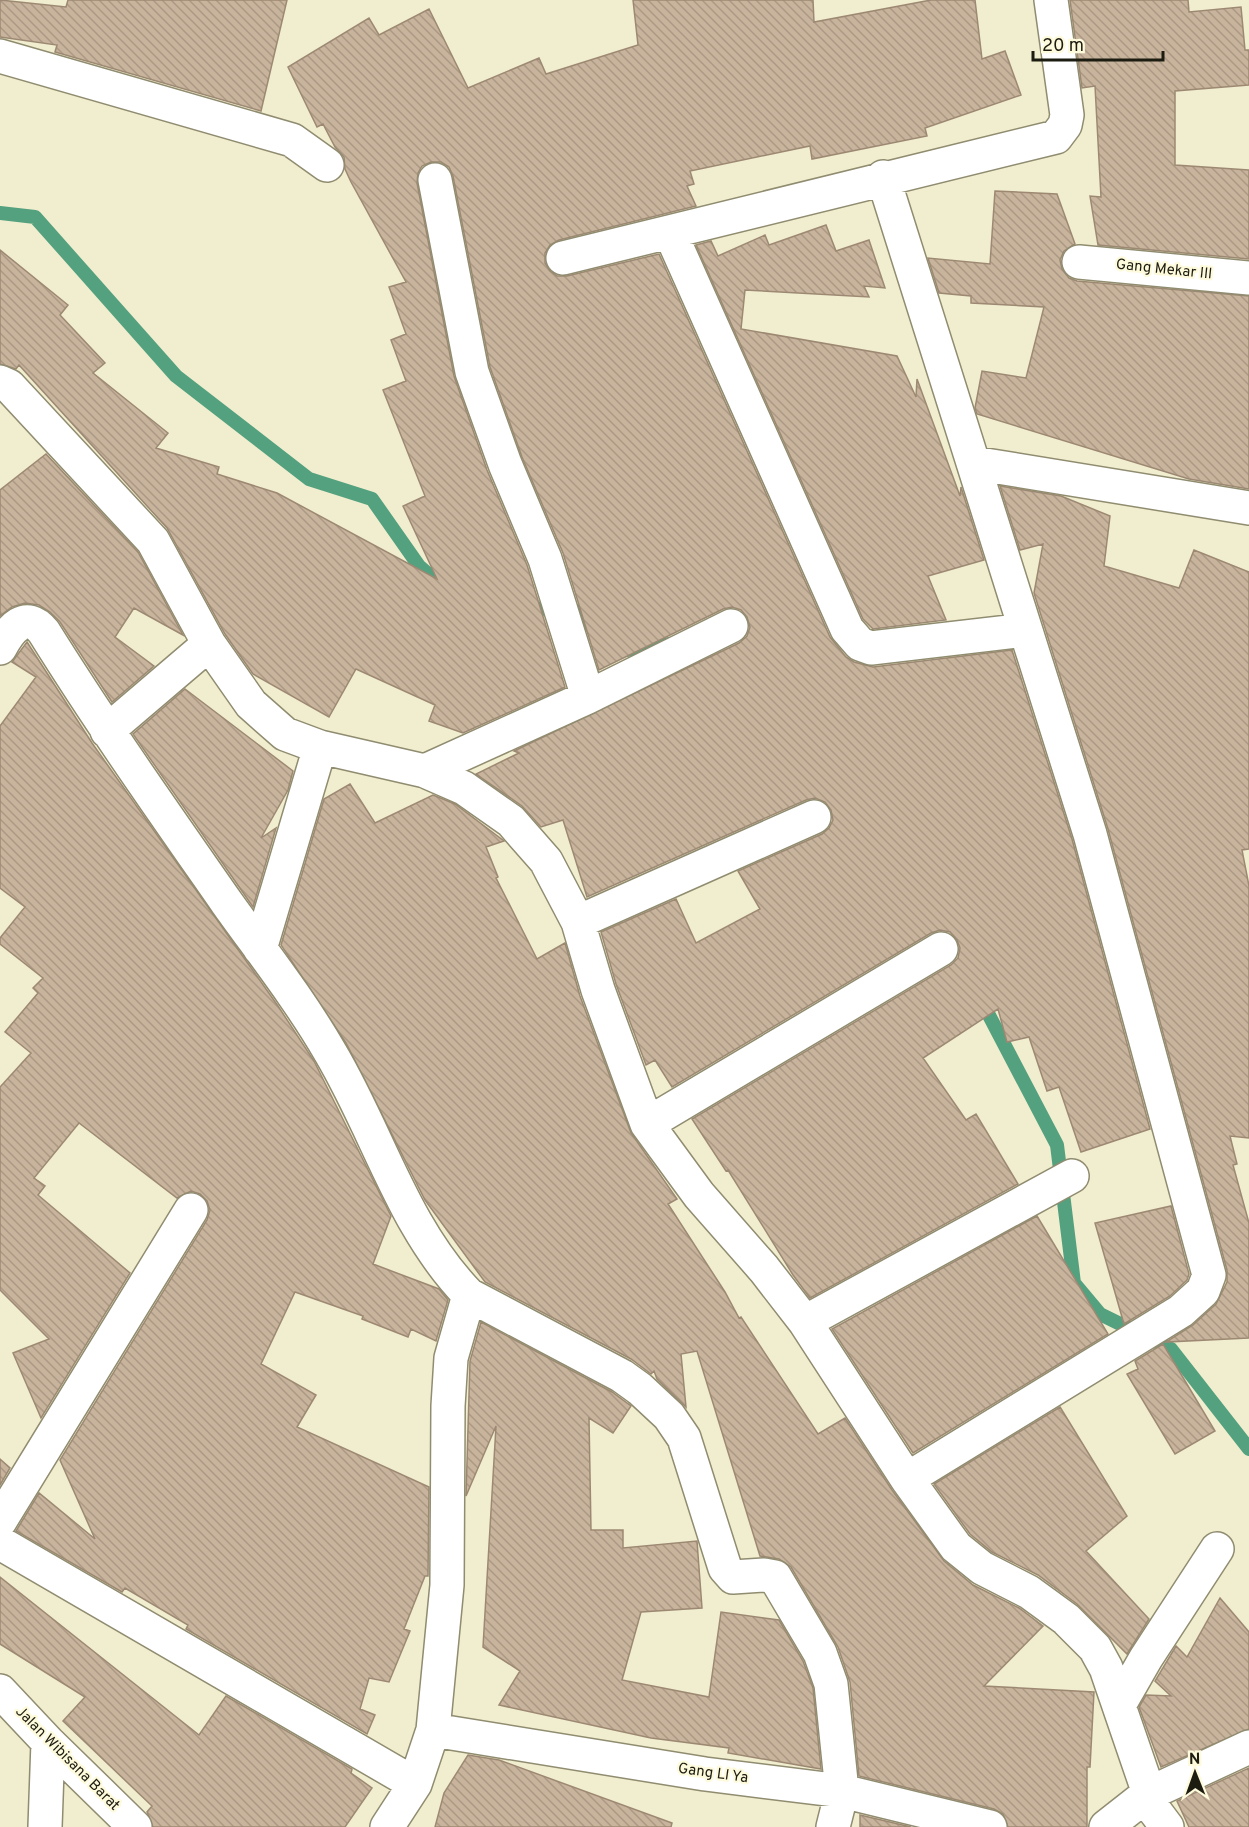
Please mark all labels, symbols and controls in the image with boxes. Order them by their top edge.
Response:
scale bar [1033,24,1164,62]
text: 20 m [1042,35,1084,58]
street label: Gang Mekar III [1115,255,1213,285]
street label: Jalan Wibisana Barat [11,1703,123,1815]
north arrow [1165,1743,1225,1803]
text: N [1189,1750,1201,1770]
street label: Gang Ll Ya [677,1760,749,1788]

